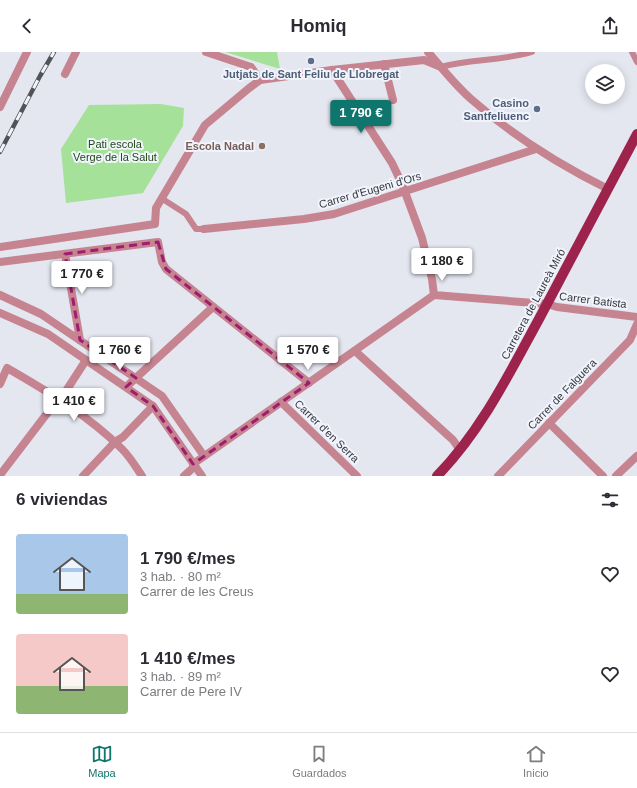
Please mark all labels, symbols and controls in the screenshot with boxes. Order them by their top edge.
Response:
icon: back [16,15,38,37]
icon: share [599,15,621,37]
text: Homiq [291,16,347,36]
marker: Jutjats de Sant Feliu de Llobregat [306,56,316,66]
map controls [585,64,625,104]
button: layers [585,64,625,104]
place label: Jutjats de Sant Feliu de Llobregat [223,68,399,80]
place label: Casino Santfeliuenc [464,97,529,122]
pin: 1 790 € [324,100,398,134]
marker: Casino Santfeliuenc [532,104,542,114]
text: 1 790 € [339,105,383,120]
park label: Pati escola Verge de la Salut [73,138,157,163]
place label: Escola Nadal [186,140,254,152]
marker: Escola Nadal [257,141,267,151]
street label: Carrer d'Eugeni d'Ors [318,170,423,210]
street label: Carretera de Laureà Miró [499,247,567,361]
pin: 1 180 € [405,248,479,282]
text: 1 180 € [420,253,464,268]
pin: 1 770 € [45,261,119,295]
text: 1 770 € [60,266,104,281]
street label: Carrer Batista [559,290,628,310]
pin: 1 760 € [83,337,157,371]
pin: 1 570 € [271,337,345,371]
text: 1 760 € [98,342,142,357]
text: 1 570 € [286,342,330,357]
street label: Carrer de Falguera [525,356,599,432]
pin: 1 410 € [37,388,111,422]
text: 1 410 € [52,393,96,408]
street label: Carrer d'en Serra [292,397,362,465]
icon: filters [599,489,621,511]
text: 6 viviendas [16,490,108,509]
text: 1 790 €/mes [140,549,235,568]
icon: home [48,550,96,598]
icon: heart [599,563,621,585]
text: 3 hab. · 80 m² [140,569,221,584]
text: Carrer de les Creus [140,584,253,599]
text: 1 410 €/mes [140,649,235,668]
icon: home [48,650,96,698]
icon: heart [599,663,621,685]
text: 3 hab. · 89 m² [140,669,221,684]
text: Carrer de Pere IV [140,684,242,699]
tab: Mapa [88,743,116,779]
tab: Guardados [292,743,347,779]
tab: Inicio [523,743,549,779]

